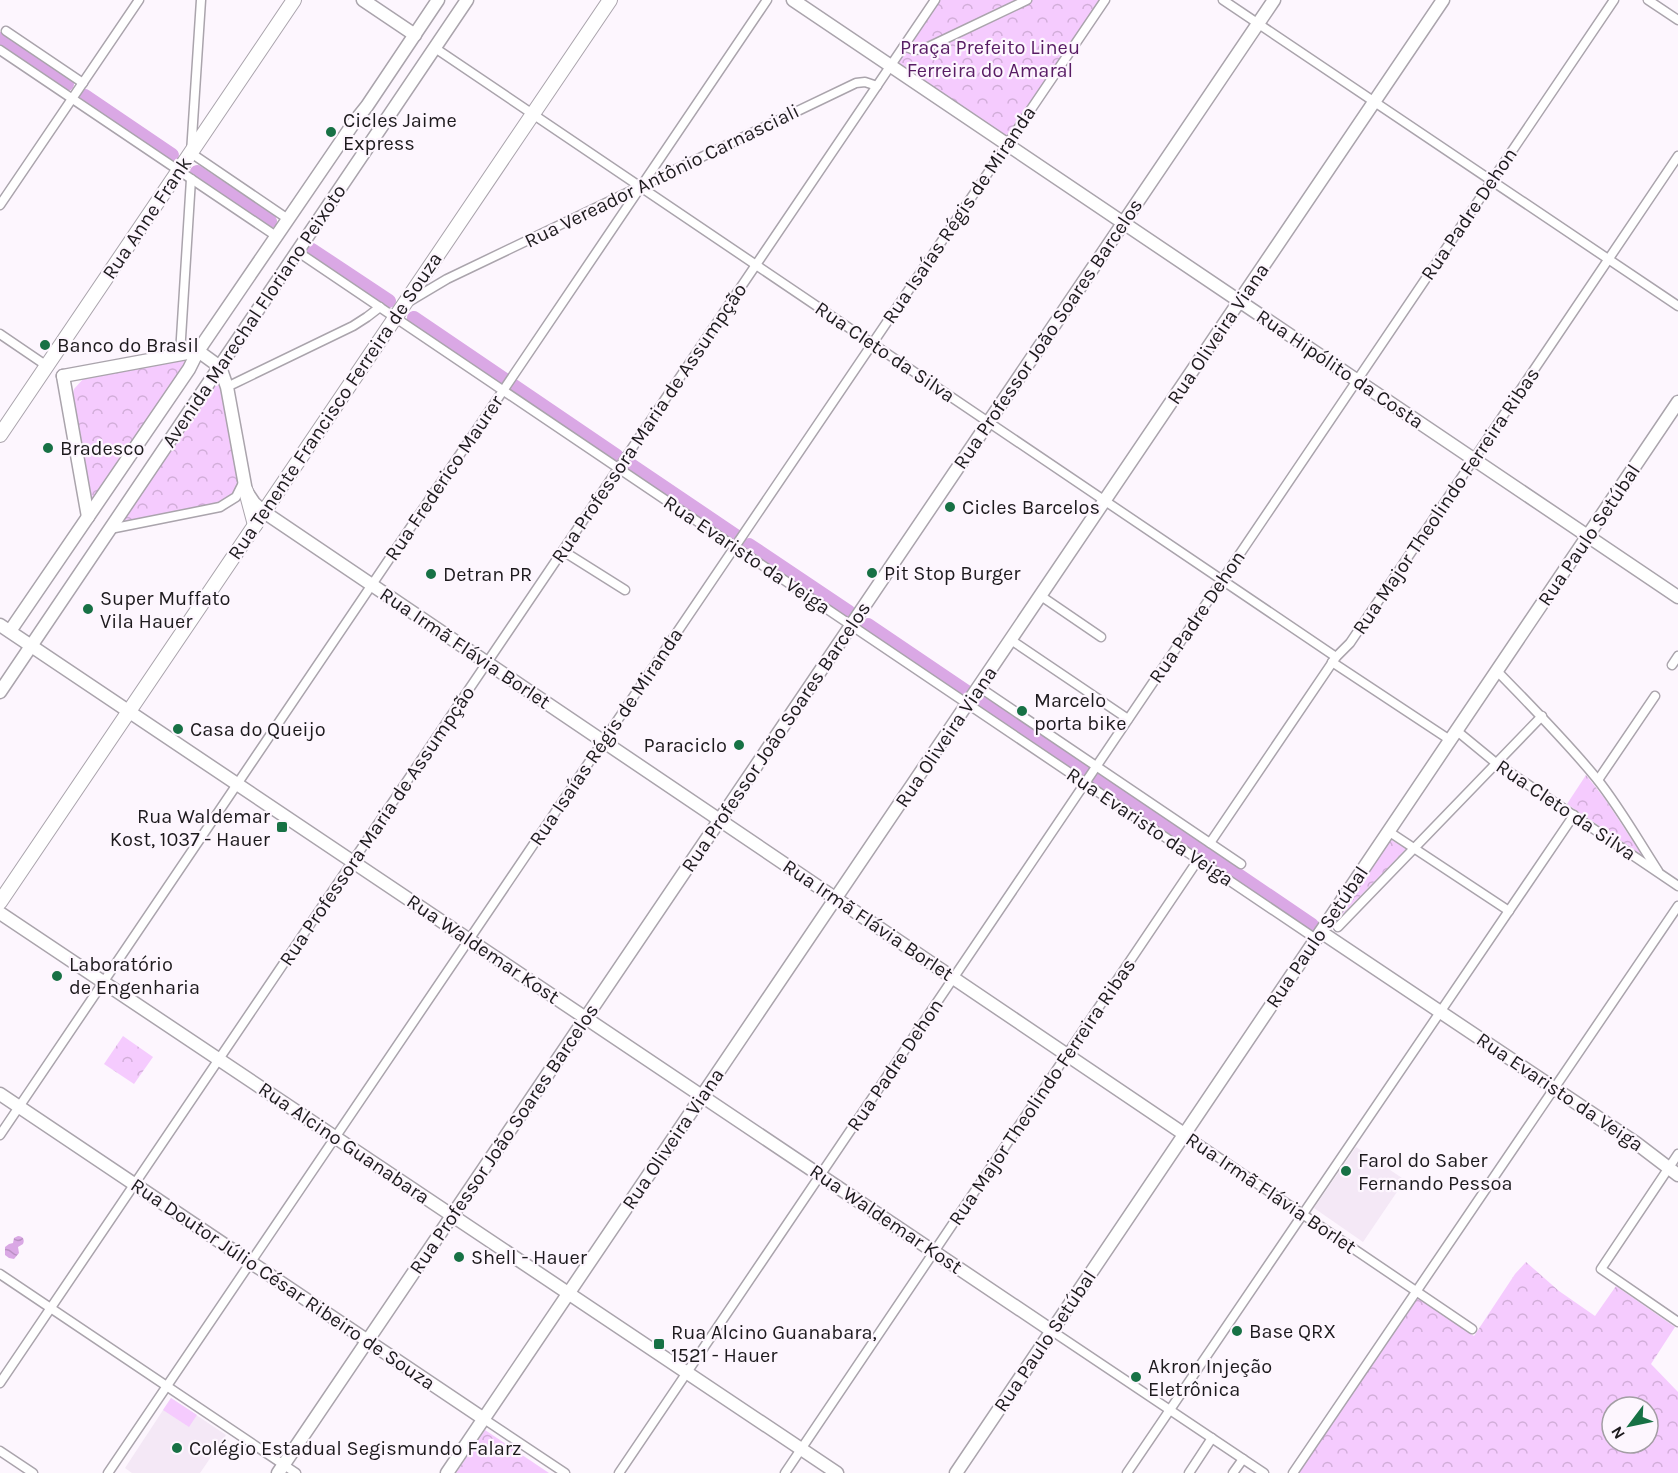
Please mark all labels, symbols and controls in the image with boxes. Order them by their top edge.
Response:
park label: Praça Prefeito Lineu Ferreira do Amaral [900,36,1080,82]
street label: Rua Vereador Antônio Carnasciali [521,99,803,253]
street label: Rua Isaías Régis de Miranda [877,102,1041,328]
place label: Cicles Jaime Express [343,109,457,155]
marker: Cicles Jaime Express [324,125,338,139]
street label: Rua Padre Dehon [1416,143,1522,285]
street label: Rua Anne Frank [98,152,196,284]
street label: Avenida Marechal Floriano Peixoto [157,180,351,452]
street label: Rua Professor João Soares Barcelos [949,194,1147,474]
street label: Rua Tenente Francisco Ferreira de Souza [223,248,447,564]
street label: Rua Oliveira Viana [1162,259,1274,409]
street label: Rua Professora Maria de Assumpção [547,279,751,567]
street label: Rua Cleto da Silva [811,297,959,407]
street label: Rua Hipólito da Costa [1252,304,1428,434]
place label: Banco do Brasil [57,334,199,357]
marker: Banco do Brasil [38,338,52,352]
street label: Rua Major Theolindo Ferreira Ribas [1348,363,1544,639]
street label: Rua Frederico Maurer [380,390,508,565]
place label: Bradesco [60,437,145,460]
marker: Bradesco [41,441,55,455]
street label: Rua Paulo Setúbal [1533,460,1645,610]
street label: Rua Evaristo da Veiga [659,491,835,619]
place label: Cicles Barcelos [962,496,1100,519]
marker: Cicles Barcelos [943,500,957,514]
street label: Rua Padre Dehon [1144,546,1250,688]
place label: Pit Stop Burger [884,562,1021,585]
place label: Detran PR [443,563,532,586]
marker: Pit Stop Burger [865,566,879,580]
marker: Detran PR [424,567,438,581]
street label: Rua Irmã Flávia Borlet [376,582,555,714]
place label: Super Muffato Vila Hauer [100,587,230,633]
street label: Rua Professor João Soares Barcelos [677,597,875,877]
marker: Super Muffato Vila Hauer [81,602,95,616]
street label: Rua Isaías Régis de Miranda [524,624,688,850]
street label: Rua Oliveira Viana [890,662,1002,812]
street label: Rua Professora Maria de Assumpção [275,682,479,970]
place label: Marcelo porta bike [1034,689,1126,735]
marker: Marcelo porta bike [1015,704,1029,718]
place label: Casa do Queijo [190,718,326,741]
marker: Casa do Queijo [171,722,185,736]
place label: Paraciclo [644,734,727,757]
marker: Paraciclo [732,738,746,752]
street label: Rua Cleto da Silva [1492,755,1640,865]
street label: Rua Evaristo da Veiga [1062,763,1238,891]
place label: Rua Waldemar Kost, 1037 - Hauer [110,805,271,851]
marker: Rua Waldemar Kost, 1037 - Hauer [275,820,289,834]
street label: Rua Irmã Flávia Borlet [779,854,958,986]
street label: Rua Paulo Setúbal [1261,862,1373,1012]
street label: Rua Waldemar Kost [402,889,564,1009]
place label: Laboratório de Engenharia [69,953,200,999]
street label: Rua Major Theolindo Ferreira Ribas [944,954,1140,1230]
marker: Laboratório de Engenharia [50,969,64,983]
street label: Rua Padre Dehon [842,994,948,1136]
street label: Rua Professor João Soares Barcelos [405,999,603,1279]
street label: Rua Evaristo da Veiga [1472,1028,1648,1156]
street label: Rua Oliveira Viana [617,1064,729,1214]
street label: Rua Alcino Guanabara [254,1077,434,1209]
street label: Rua Irmã Flávia Borlet [1182,1127,1361,1259]
place label: Farol do Saber Fernando Pessoa [1358,1149,1512,1195]
street label: Rua Waldemar Kost [805,1159,967,1279]
marker: Farol do Saber Fernando Pessoa [1339,1164,1353,1178]
street label: Rua Doutor Júlio César Ribeiro de Souza [127,1173,439,1395]
place label: Shell - Hauer [471,1246,588,1269]
marker: Shell - Hauer [452,1250,466,1264]
street label: Rua Paulo Setúbal [989,1266,1101,1416]
place label: Base QRX [1249,1320,1336,1343]
place label: Rua Alcino Guanabara, 1521 - Hauer [671,1321,877,1367]
marker: Base QRX [1230,1324,1244,1338]
marker: Rua Alcino Guanabara, 1521 - Hauer [652,1337,666,1351]
place label: Akron Injeção Eletrônica [1148,1355,1272,1401]
marker: Akron Injeção Eletrônica [1129,1370,1143,1384]
north arrow [1600,1395,1660,1455]
text: N [1607,1423,1629,1443]
place label: Colégio Estadual Segismundo Falarz [189,1437,521,1460]
marker: Colégio Estadual Segismundo Falarz [170,1441,184,1455]

